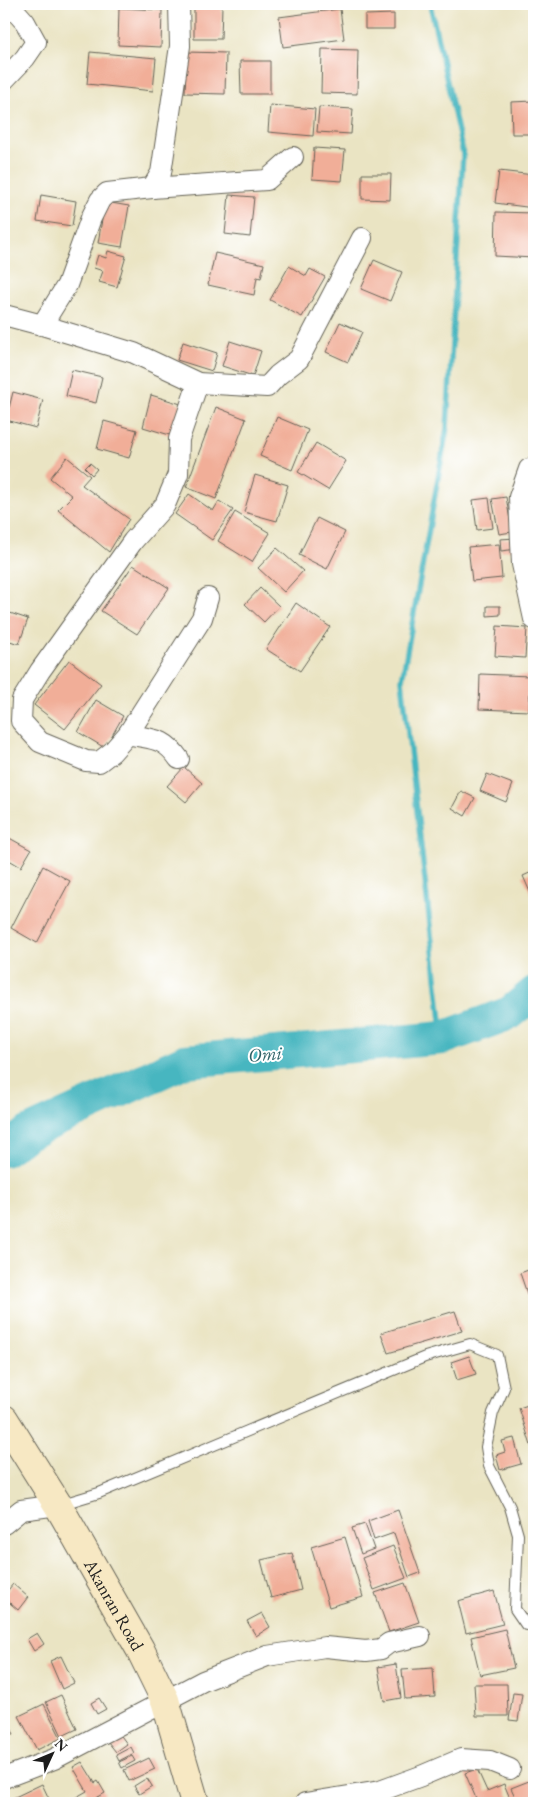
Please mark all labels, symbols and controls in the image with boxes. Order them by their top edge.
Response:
water label: Omi [247,1040,284,1068]
street label: Akanran Road [79,1554,150,1655]
north arrow [28,1730,78,1780]
text: N [51,1735,72,1756]

